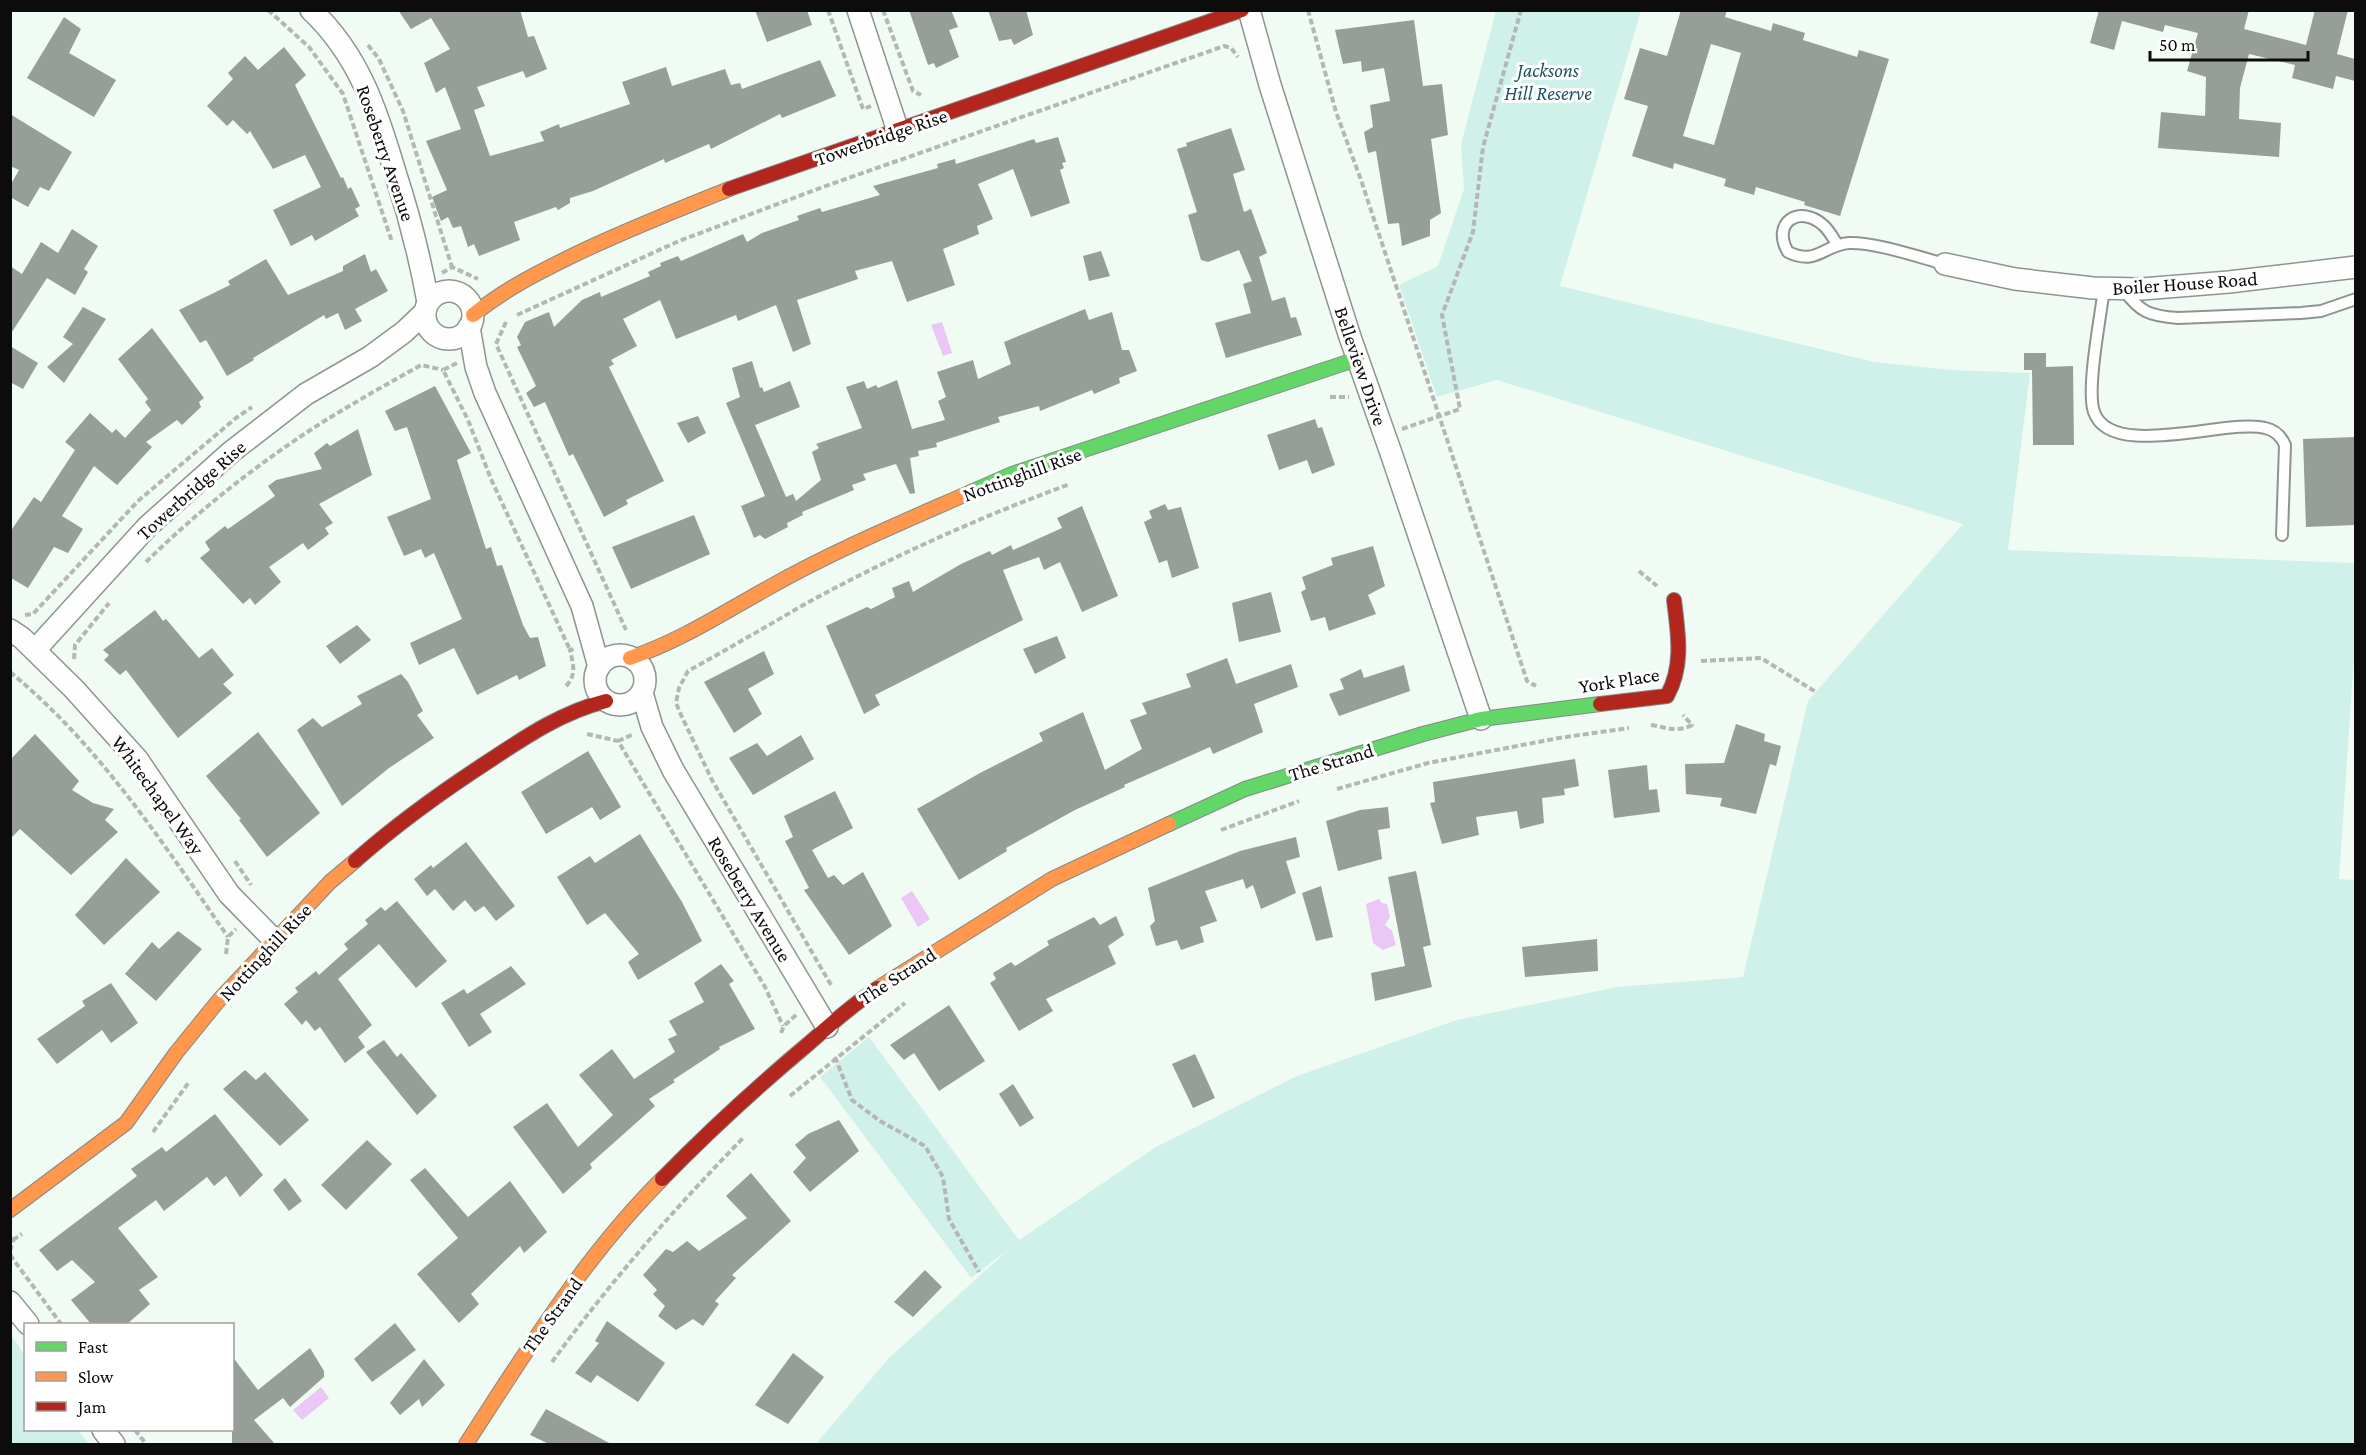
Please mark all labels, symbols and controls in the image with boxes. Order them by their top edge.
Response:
scale bar [2150,24,2308,62]
text: 50 m [2159,35,2196,55]
park label: Jacksons Hill Reserve [1504,59,1592,104]
street label: Roseberry Avenue [351,82,420,224]
street label: Towerbridge Rise [812,104,951,171]
street label: Boiler House Road [2112,267,2259,299]
street label: Belleview Drive [1330,304,1392,428]
street label: Towerbridge Rise [132,435,251,545]
street label: Nottinghill Rise [959,442,1085,507]
street label: York Place [1577,663,1661,697]
street label: Whitechapel Way [107,731,209,860]
street label: The Strand [1286,739,1376,785]
street label: Roseberry Avenue [703,832,796,966]
street label: Nottinghill Rise [214,899,317,1006]
street label: The Strand [854,943,940,1009]
street label: The Strand [517,1273,587,1357]
legend [24,1323,234,1431]
text: Fast [78,1337,109,1357]
text: Slow [78,1367,114,1387]
text: Jam [76,1397,107,1417]

